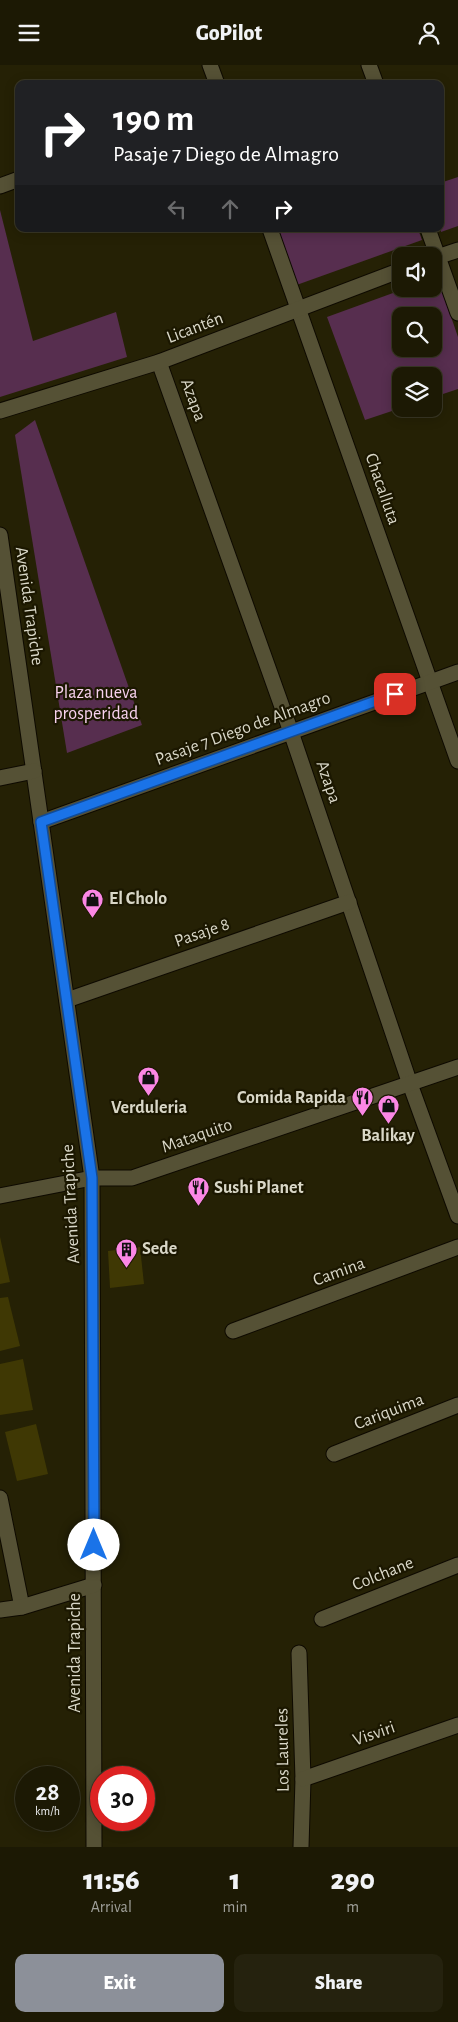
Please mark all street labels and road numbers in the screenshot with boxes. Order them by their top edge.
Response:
street label: Licantén [164,309,226,347]
street label: Azapa [177,376,209,424]
street label: Chacalluta [361,451,403,527]
street label: Avenida Trapiche [12,545,46,667]
street label: Pasaje 7 Diego de Almagro [153,689,333,769]
street label: Azapa [312,758,344,806]
street label: Pasaje 8 [172,915,232,951]
street label: Mataquito [159,1115,235,1156]
street label: Avenida Trapiche [59,1144,83,1264]
street label: Camina [311,1254,367,1290]
street label: Cariquima [352,1390,426,1434]
street label: Colchane [350,1554,416,1594]
street label: Avenida Trapiche [66,1593,84,1713]
street label: Los Laureles [273,1708,293,1792]
street label: Visviri [351,1718,397,1750]

